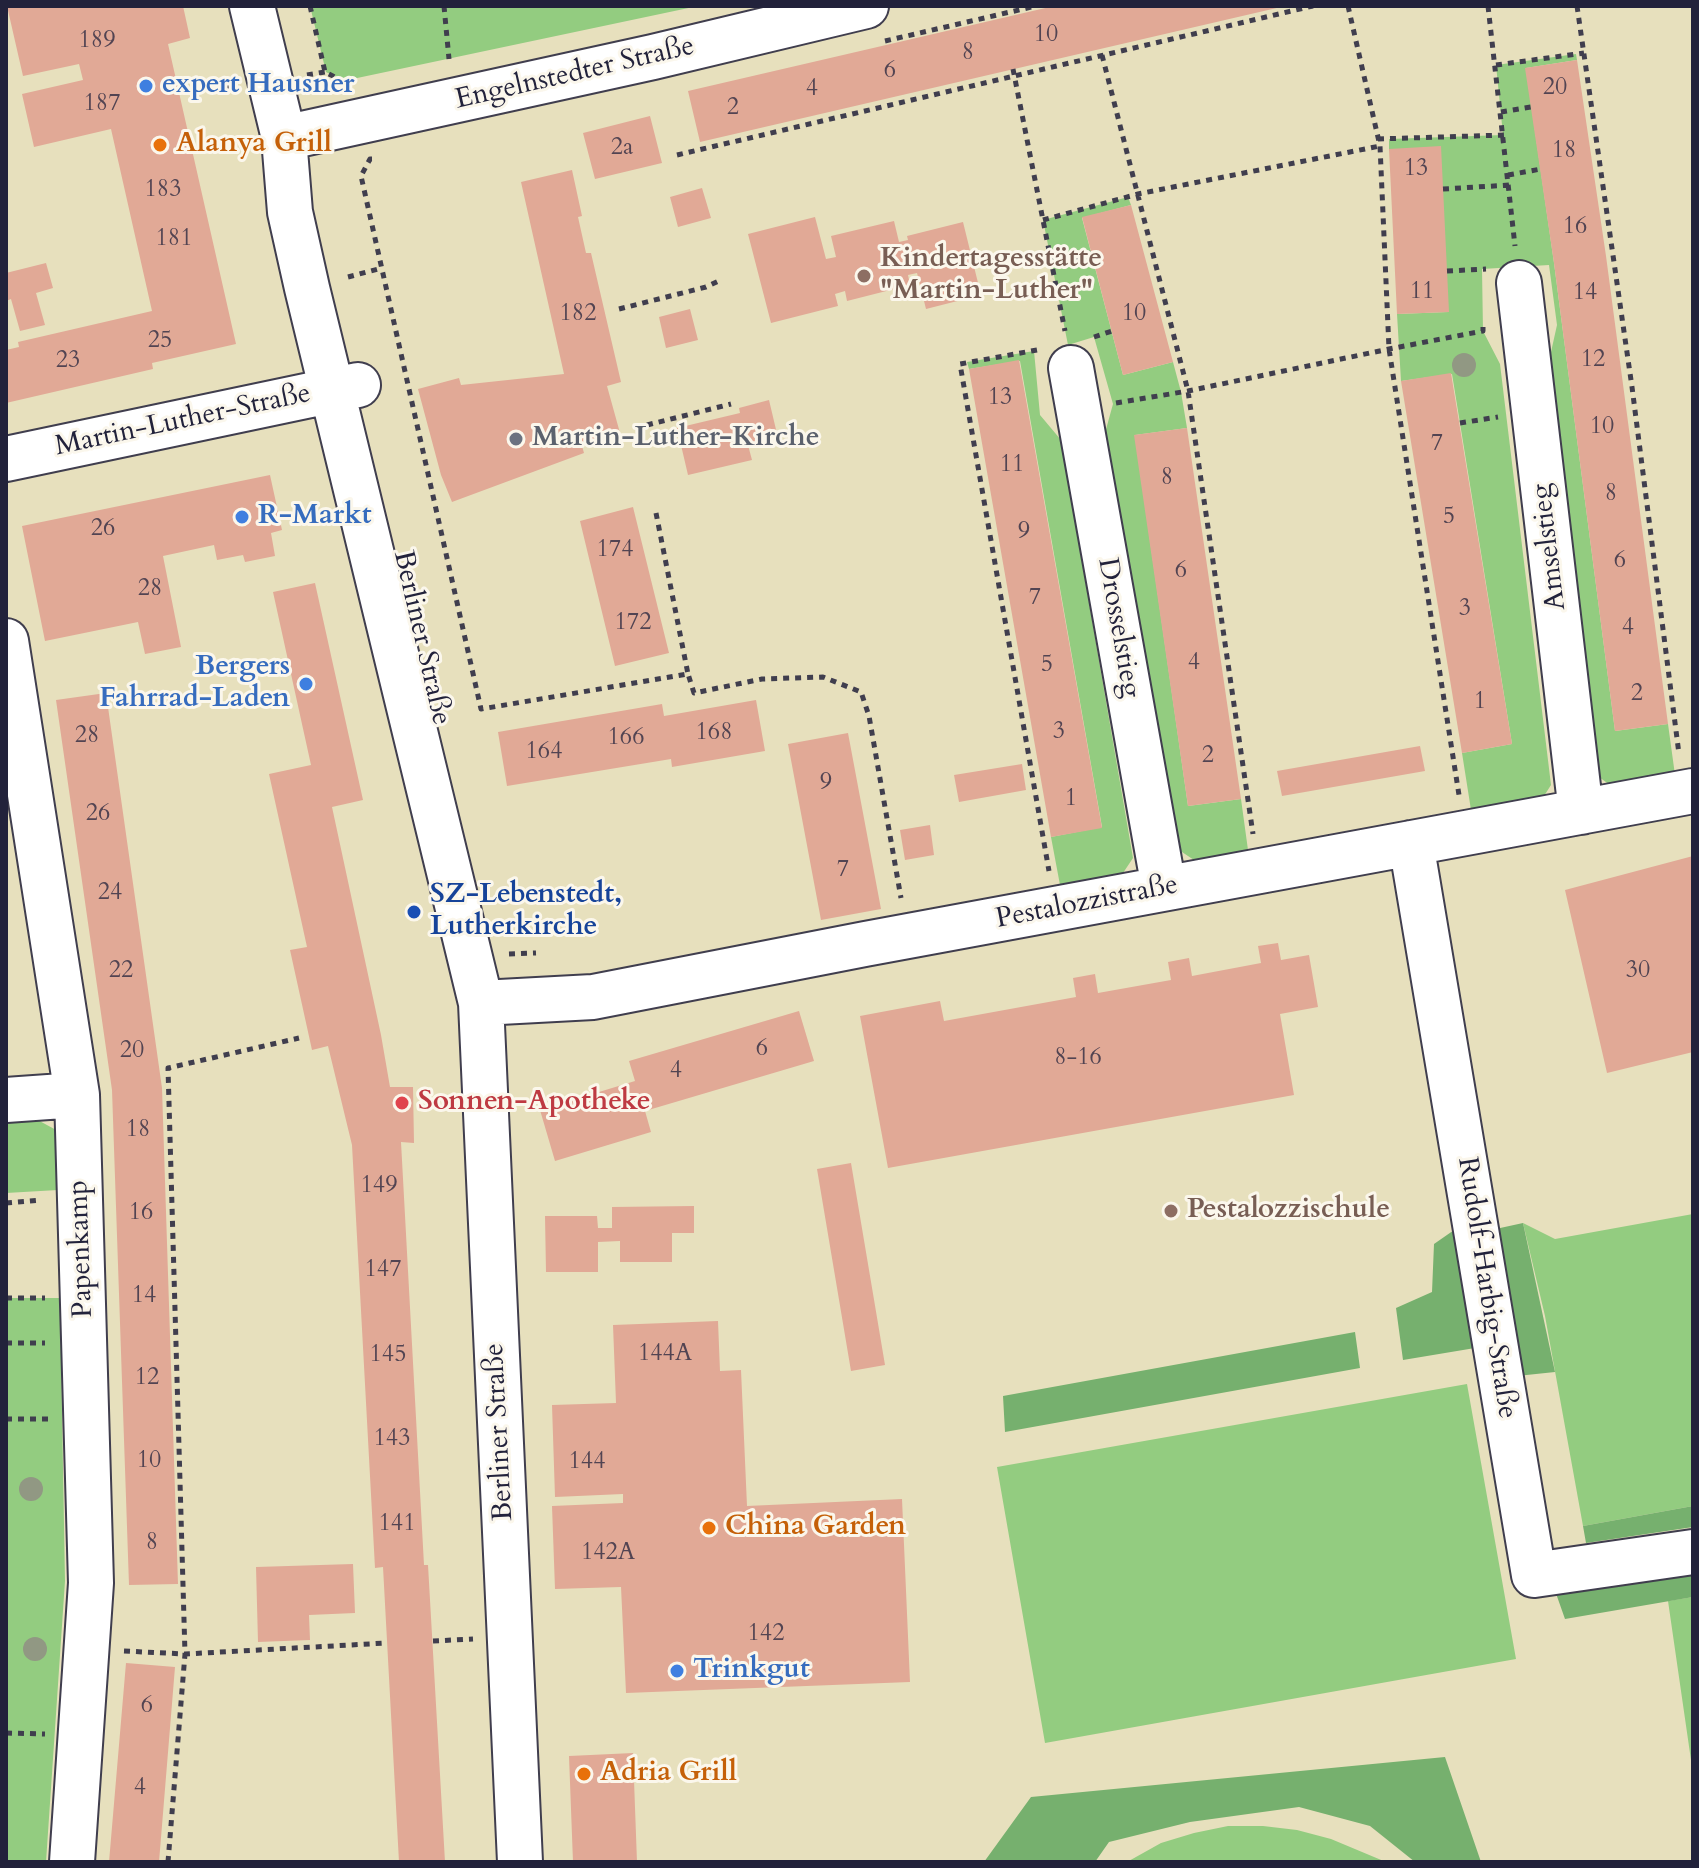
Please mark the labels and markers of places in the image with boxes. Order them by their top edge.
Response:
place label: expert Hausner [162,69,354,103]
marker: expert Hausner [137,77,155,95]
place label: Alanya Grill [176,128,332,162]
marker: Alanya Grill [151,136,169,154]
place label: Kindertagesstätte "Martin-Luther" [880,243,1102,309]
marker: Kindertagesstätte "Martin-Luther" [855,267,873,285]
place label: Martin-Luther-Kirche [532,422,820,456]
marker: Martin-Luther-Kirche [507,430,525,448]
place label: R-Markt [258,500,372,534]
marker: R-Markt [233,508,251,526]
place label: Bergers Fahrrad-Laden [99,651,290,717]
marker: Bergers Fahrrad-Laden [297,675,315,693]
place label: SZ-Lebenstedt, Lutherkirche [430,879,622,945]
marker: SZ-Lebenstedt, Lutherkirche [405,903,423,921]
place label: Sonnen-Apotheke [418,1086,651,1120]
marker: Sonnen-Apotheke [393,1094,411,1112]
place label: Pestalozzischule [1187,1194,1390,1228]
marker: Pestalozzischule [1162,1202,1180,1220]
place label: China Garden [725,1511,906,1545]
marker: China Garden [700,1519,718,1537]
place label: Trinkgut [693,1654,810,1688]
marker: Trinkgut [668,1662,686,1680]
place label: Adria Grill [600,1757,737,1791]
marker: Adria Grill [575,1765,593,1783]

